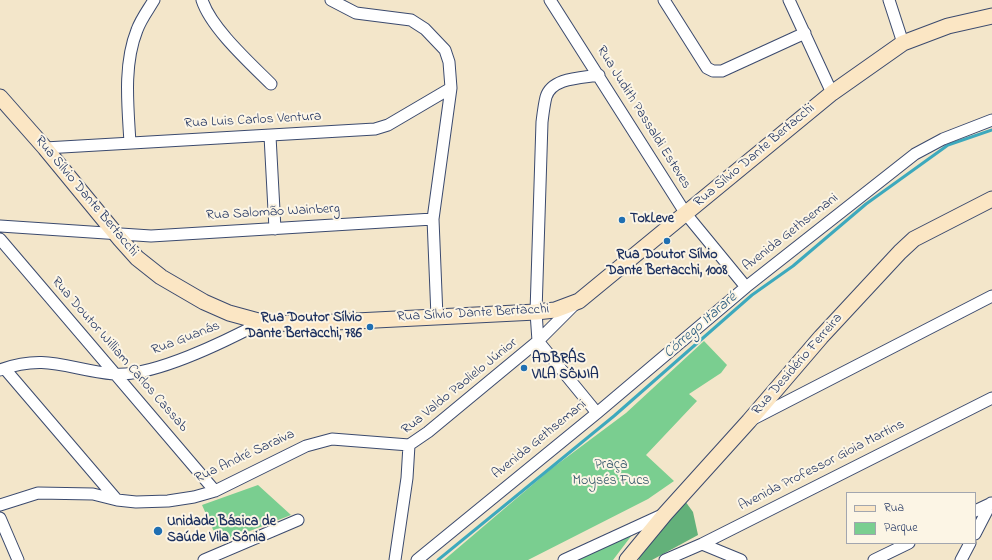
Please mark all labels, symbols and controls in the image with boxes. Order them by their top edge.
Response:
street label: Rua Judith Passaldi Esteves [592,43,694,193]
street label: Rua Sílvio Dante Bertacchi [691,101,819,211]
street label: Rua Luis Carlos Ventura [184,109,322,133]
street label: Rua Sílvio Dante Bertacchi [31,133,141,261]
street label: Avenida Gethsemani [740,190,842,276]
street label: Rua Salomão Wainberg [206,201,340,225]
place label: TokLeve [630,212,674,228]
marker: TokLeve [617,215,627,225]
marker: Rua Doutor Sílvio Dante Bertacchi, 1008 [662,236,672,246]
place label: Rua Doutor Sílvio Dante Bertacchi, 1008 [607,248,727,280]
street label: Rua Doutor William Carlos Cassab [47,274,191,436]
water label: Córrego Itararé [661,289,741,363]
street label: Rua Sílvio Dante Bertacchi [396,302,550,326]
place label: Rua Doutor Sílvio Dante Bertacchi, 786 [246,311,362,344]
street label: Rua Desidério Ferreira [749,311,847,419]
street label: Rua Guanás [149,318,223,360]
marker: Rua Doutor Sílvio Dante Bertacchi, 786 [365,322,375,332]
street label: Rua Valdo Paolielo Júnior [399,335,521,439]
place label: ADBRÁS VILA SÔNIA [532,352,599,384]
marker: ADBRÁS VILA SÔNIA [519,363,529,373]
street label: Avenida Gethsemani [489,397,591,483]
street label: Avenida Professor Gioia Martins [736,417,908,515]
street label: Rua André Saraiva [192,427,298,487]
park label: Praça Moysés Fucs [573,458,649,490]
legend [846,492,976,544]
text: Rua [884,499,904,517]
place label: Unidade Básica de Saúde Vila Sônia [167,515,276,548]
text: Parque [884,519,918,537]
marker: Unidade Básica de Saúde Vila Sônia [152,525,164,537]

